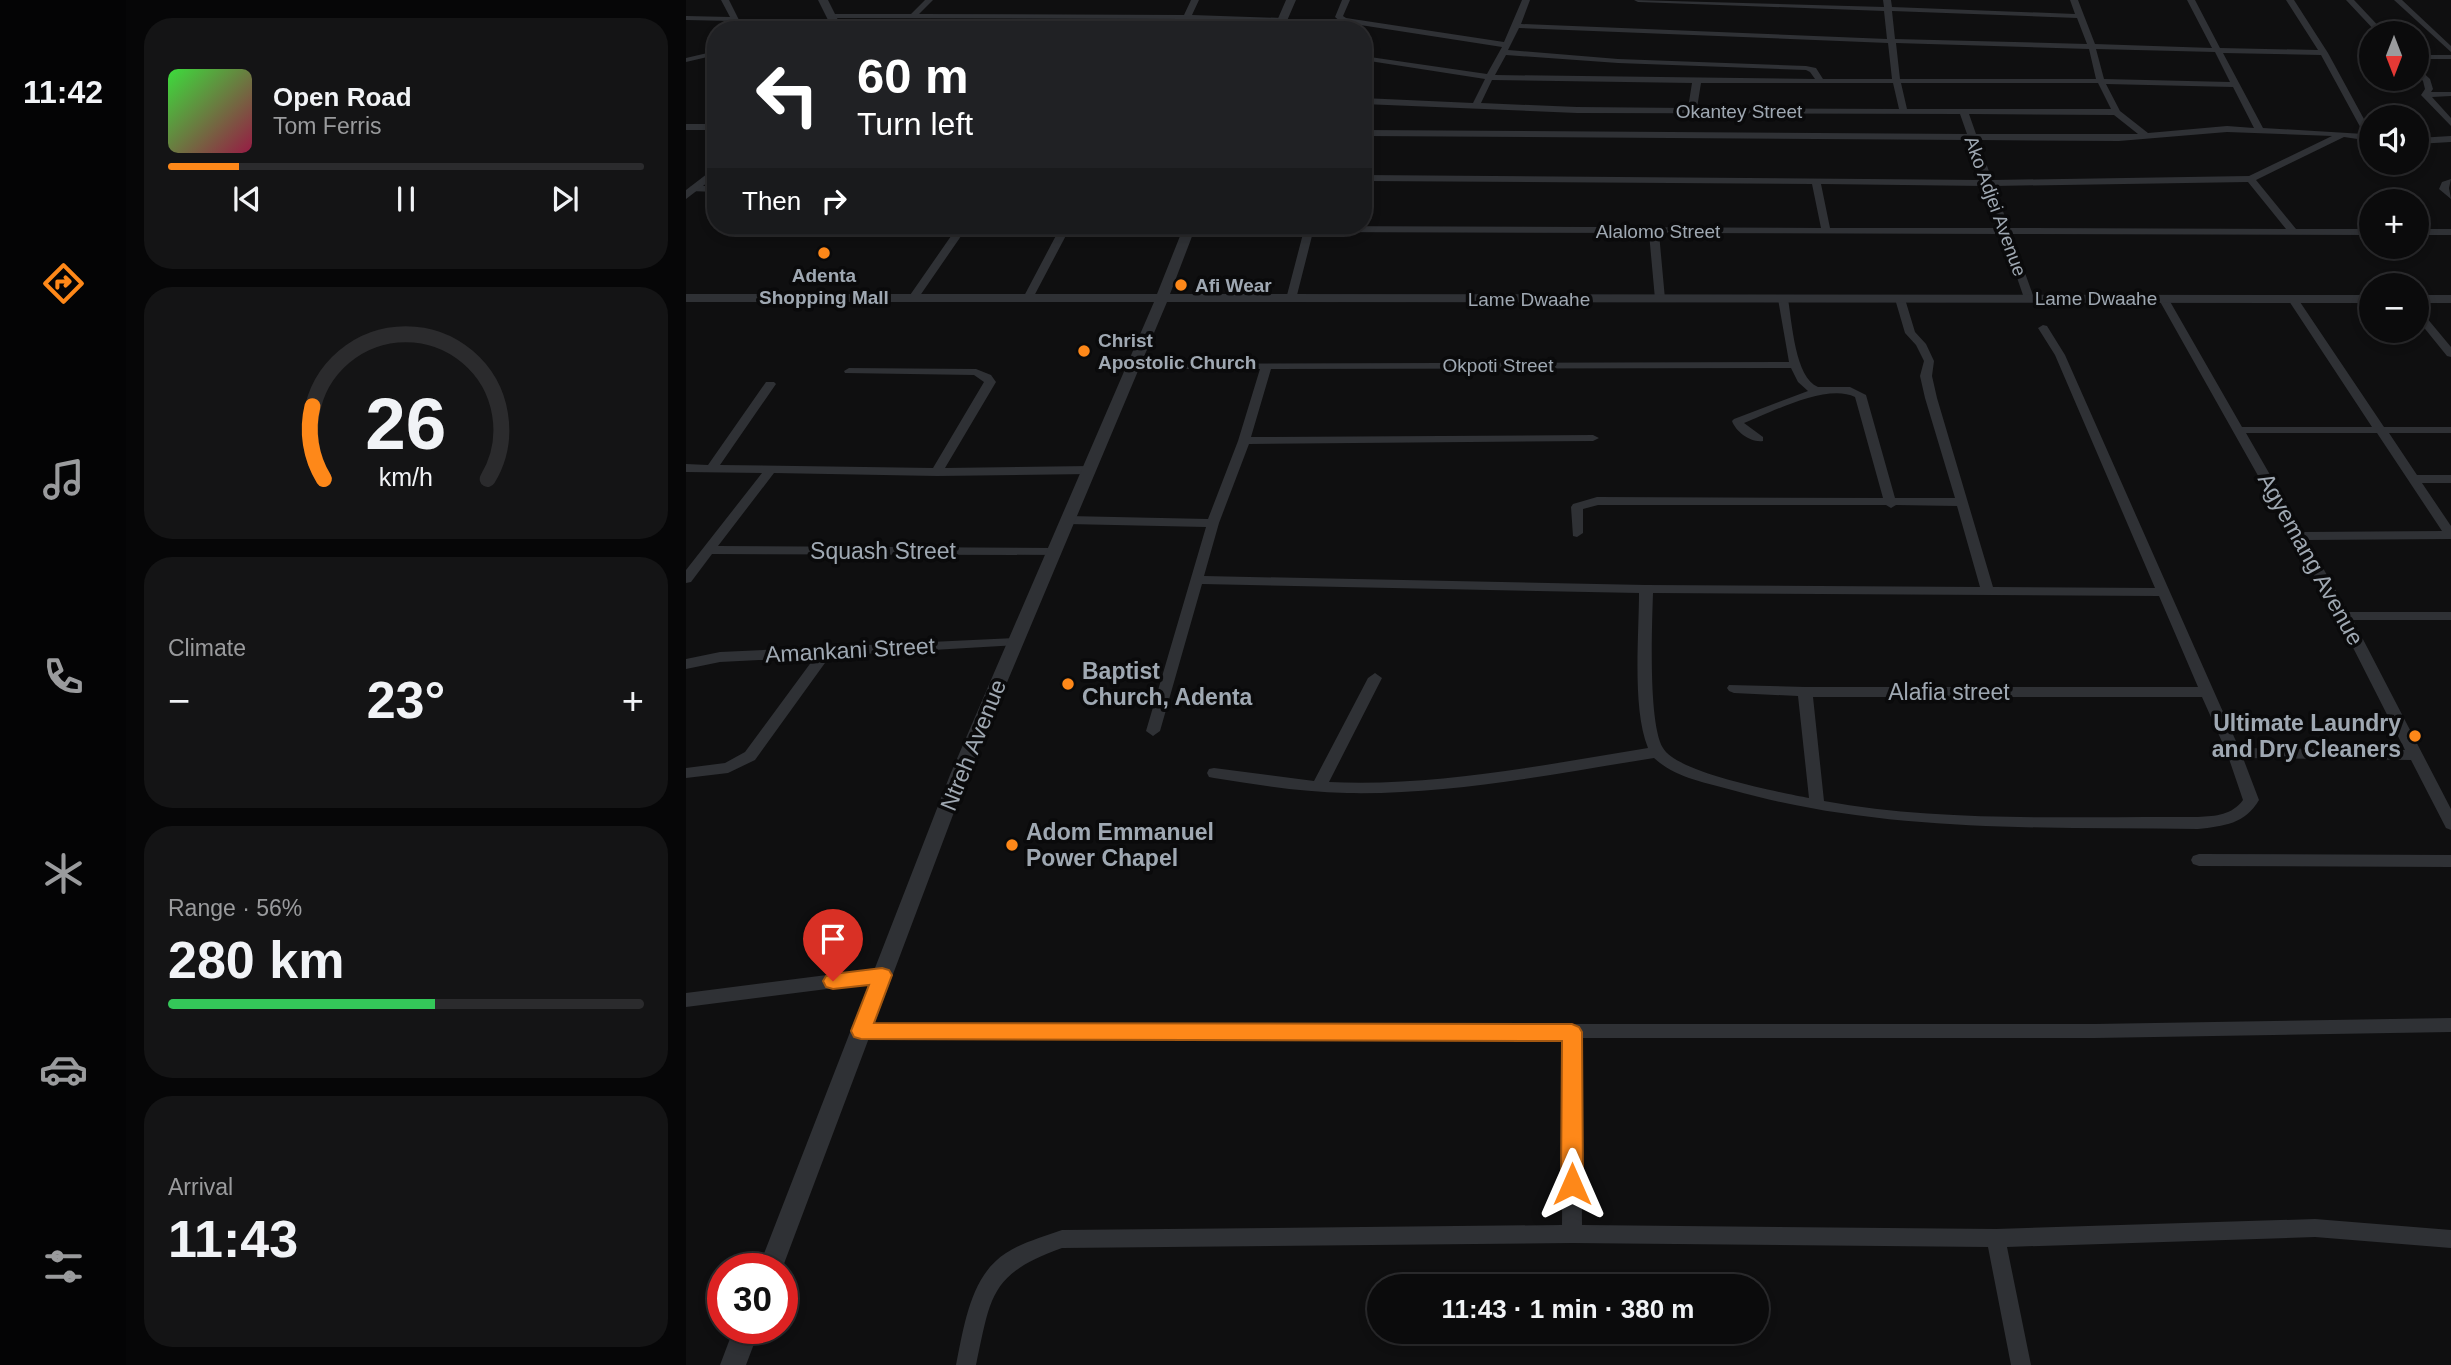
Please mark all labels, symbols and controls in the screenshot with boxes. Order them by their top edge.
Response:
north arrow [2359,21,2429,91]
map controls [2359,21,2429,343]
icon: left [742,49,833,140]
text: 60 m [857,49,969,103]
text: 11:42 [23,74,103,110]
text: Open Road [273,82,412,112]
street label: Okantey Street [1676,101,1803,122]
button: sound [2359,105,2429,175]
text: Turn left [857,106,973,142]
text: Tom Ferris [273,113,382,139]
street label: Ako Adjei Avenue [1960,133,2031,279]
icon: previous [228,180,266,218]
icon: pause [387,180,425,218]
icon: next [546,180,584,218]
icon: right [815,182,853,220]
text: Then [742,186,801,216]
button: + [2359,189,2429,259]
street label: Alalomo Street [1596,221,1721,242]
marker: Adenta Shopping Mall [816,245,832,261]
icon: directions [39,259,88,308]
place label: Adenta Shopping Mall [759,265,889,308]
button: − [2359,273,2429,343]
place label: Afi Wear [1195,275,1272,296]
marker: Afi Wear [1173,277,1189,293]
street label: Lame Dwaahe [2035,288,2157,309]
street label: Lame Dwaahe [1468,289,1590,310]
place label: Christ Apostolic Church [1098,330,1256,373]
marker: Christ Apostolic Church [1076,343,1092,359]
street label: Okpoti Street [1443,355,1554,376]
text: 26 [366,384,446,465]
icon: music [39,455,88,504]
text: km/h [379,463,433,491]
street label: Agyemang Avenue [2253,468,2369,650]
street label: Squash Street [810,538,956,564]
street label: Amankani Street [764,633,936,667]
text: Climate [168,635,246,661]
icon: phone [39,652,88,701]
place label: Baptist Church, Adenta [1082,658,1253,710]
text: 23° [367,671,445,729]
street label: Ntreh Avenue [935,676,1011,814]
marker: Baptist Church, Adenta [1060,676,1076,692]
street label: Alafia street [1888,679,2010,705]
text: − [168,680,190,722]
text: + [622,680,644,722]
place label: Ultimate Laundry and Dry Cleaners [2212,710,2401,762]
marker: Ultimate Laundry and Dry Cleaners [2407,728,2423,744]
place label: Adom Emmanuel Power Chapel [1026,819,1214,871]
marker: Adom Emmanuel Power Chapel [1004,837,1020,853]
icon: climate [39,849,88,898]
text: Range · 56% [168,895,302,921]
pin [803,909,863,981]
icon: arrive [814,920,852,958]
text: 280 km [168,931,344,989]
icon: car [39,1045,88,1094]
position arrow [1535,1147,1609,1221]
text: Arrival [168,1174,233,1200]
text: 11:43 [168,1210,298,1268]
icon: filters [39,1242,88,1291]
speed limit sign: 30 [707,1253,798,1344]
text: 11:43 · 1 min · 380 m [1442,1294,1694,1324]

